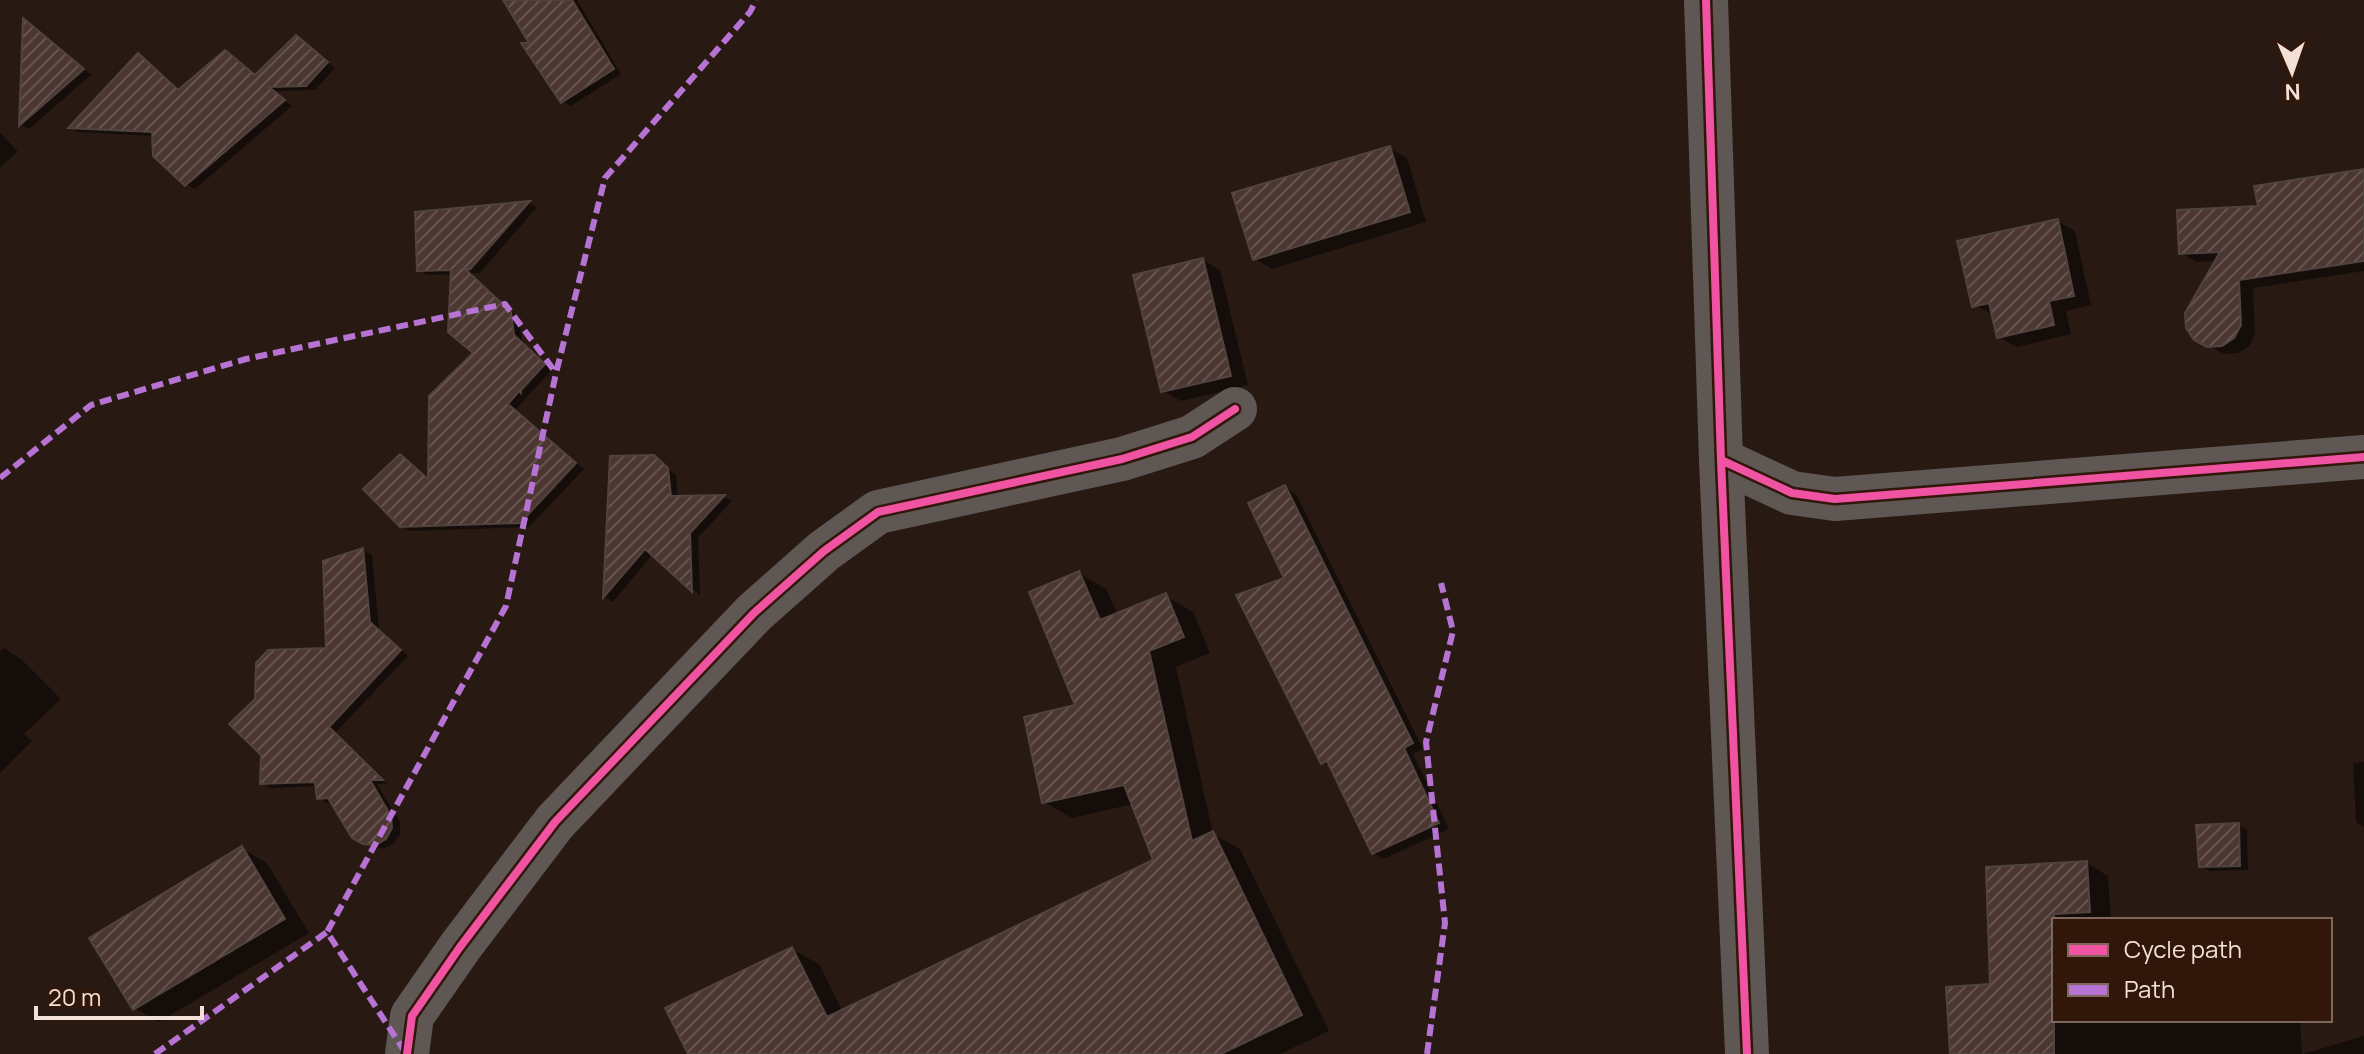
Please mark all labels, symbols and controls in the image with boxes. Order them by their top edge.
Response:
north arrow [2252,32,2332,112]
text: N [2284,77,2301,107]
legend [2052,918,2332,1022]
text: Cycle path [2124,932,2242,965]
scale bar [36,970,202,1020]
text: Path [2124,972,2175,1005]
text: 20 m [48,980,101,1013]

